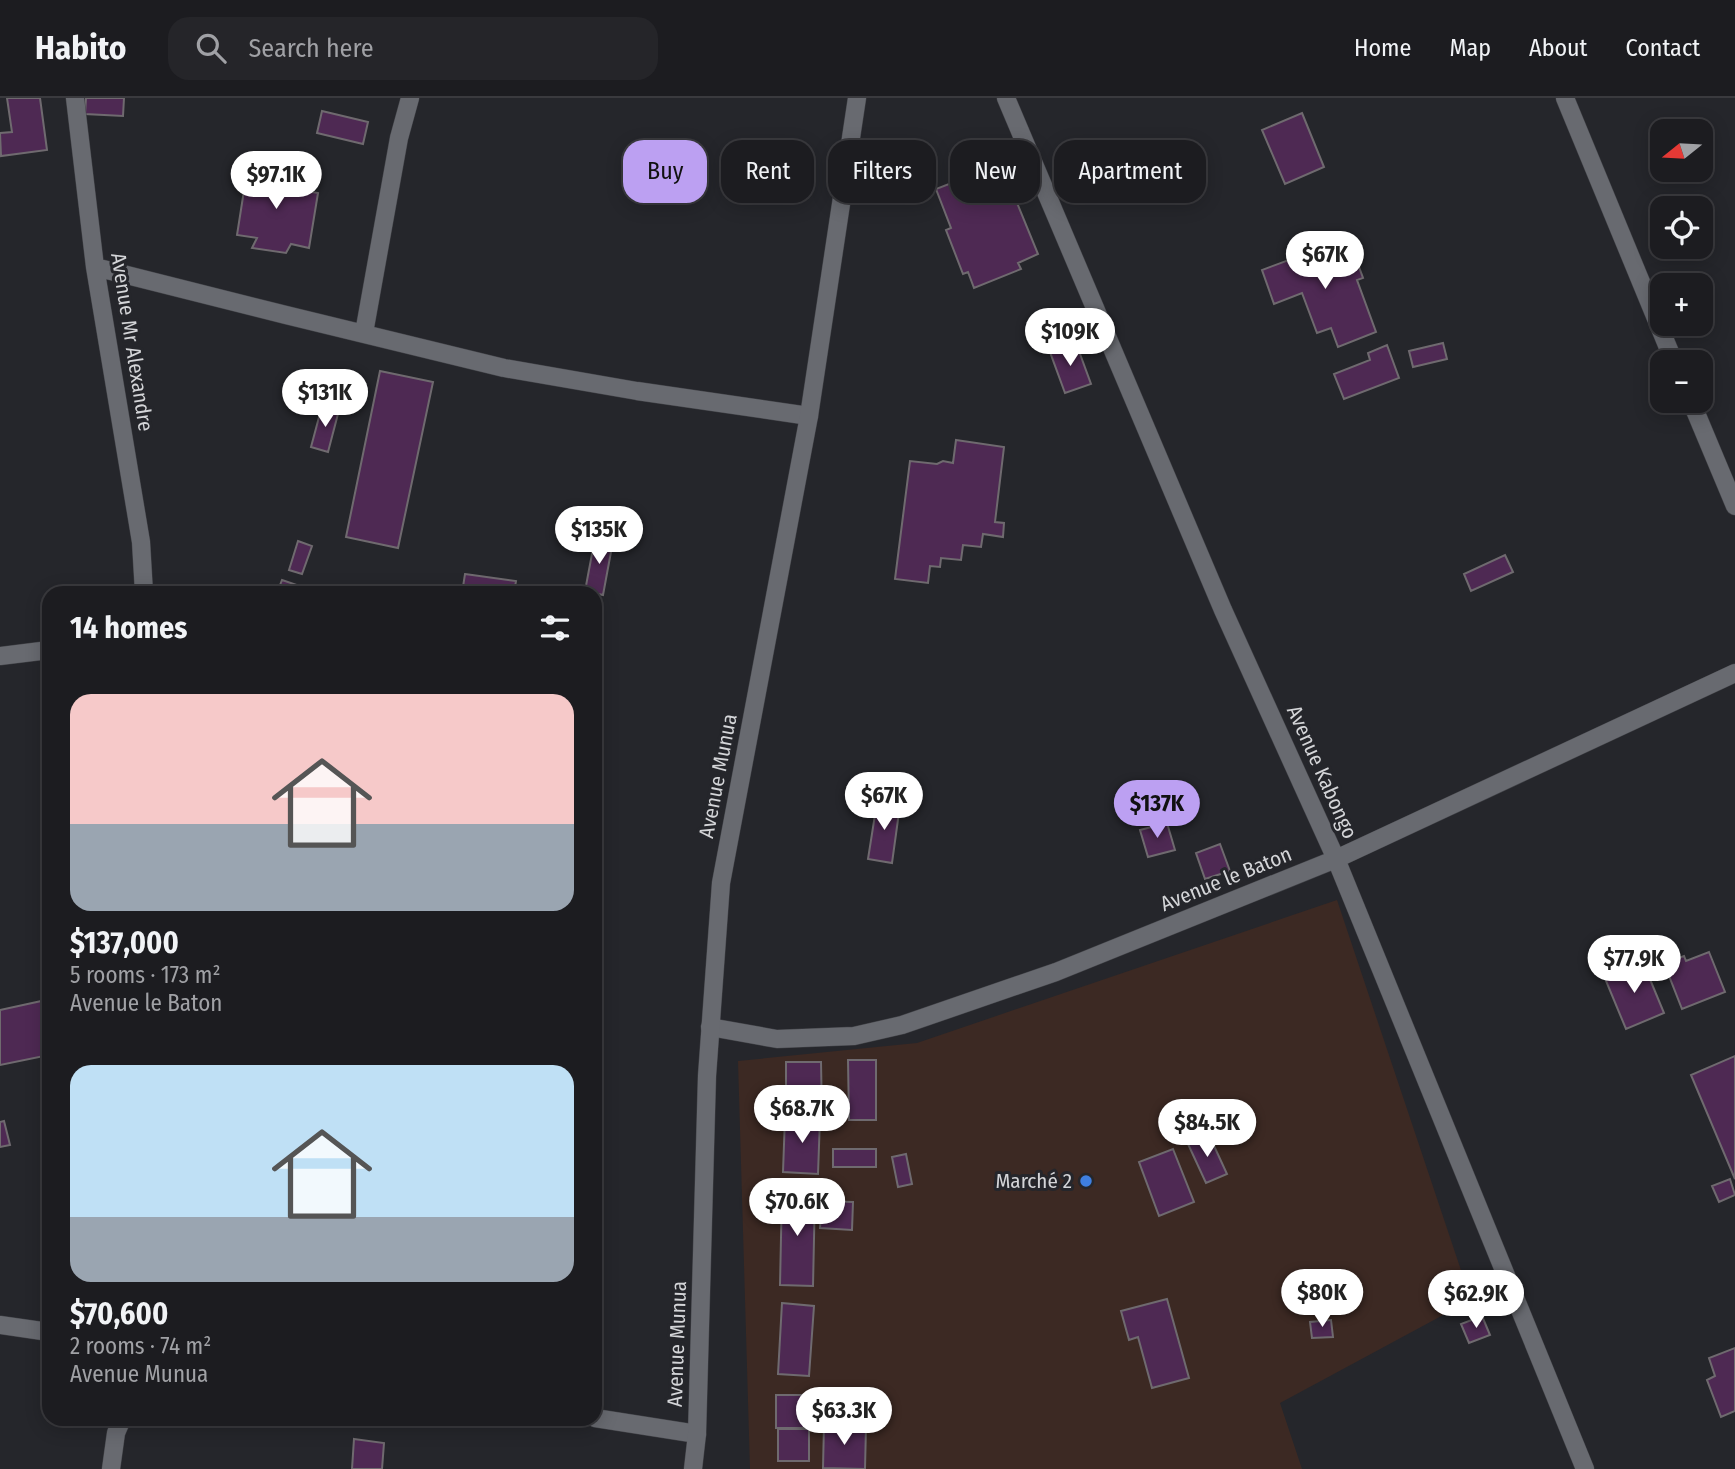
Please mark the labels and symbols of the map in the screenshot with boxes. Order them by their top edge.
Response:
north arrow [1650,119,1713,182]
pin: $97.1K [219,152,333,211]
pin: $67K [1284,232,1366,291]
street label: Avenue Mr Alexandre [105,251,159,433]
pin: $109K [1021,308,1119,368]
pin: $131K [276,370,374,429]
pin: $135K [550,506,648,566]
street label: Avenue Kabongo [1281,701,1363,843]
street label: Avenue Munua [693,712,743,840]
pin: $67K [843,772,925,832]
pin: $137K [1108,780,1206,840]
street label: Avenue le Baton [1157,841,1295,917]
pin: $77.9K [1577,936,1691,995]
pin: $68.7K [745,1086,859,1145]
pin: $84.5K [1150,1100,1264,1159]
place label: Marché 2 [995,1168,1072,1194]
marker: Marché 2 [1078,1173,1094,1189]
pin: $70.6K [740,1178,854,1238]
pin: $80K [1281,1270,1363,1329]
pin: $62.9K [1419,1270,1533,1330]
street label: Avenue Munua [662,1280,692,1408]
pin: $63.3K [787,1388,901,1447]

